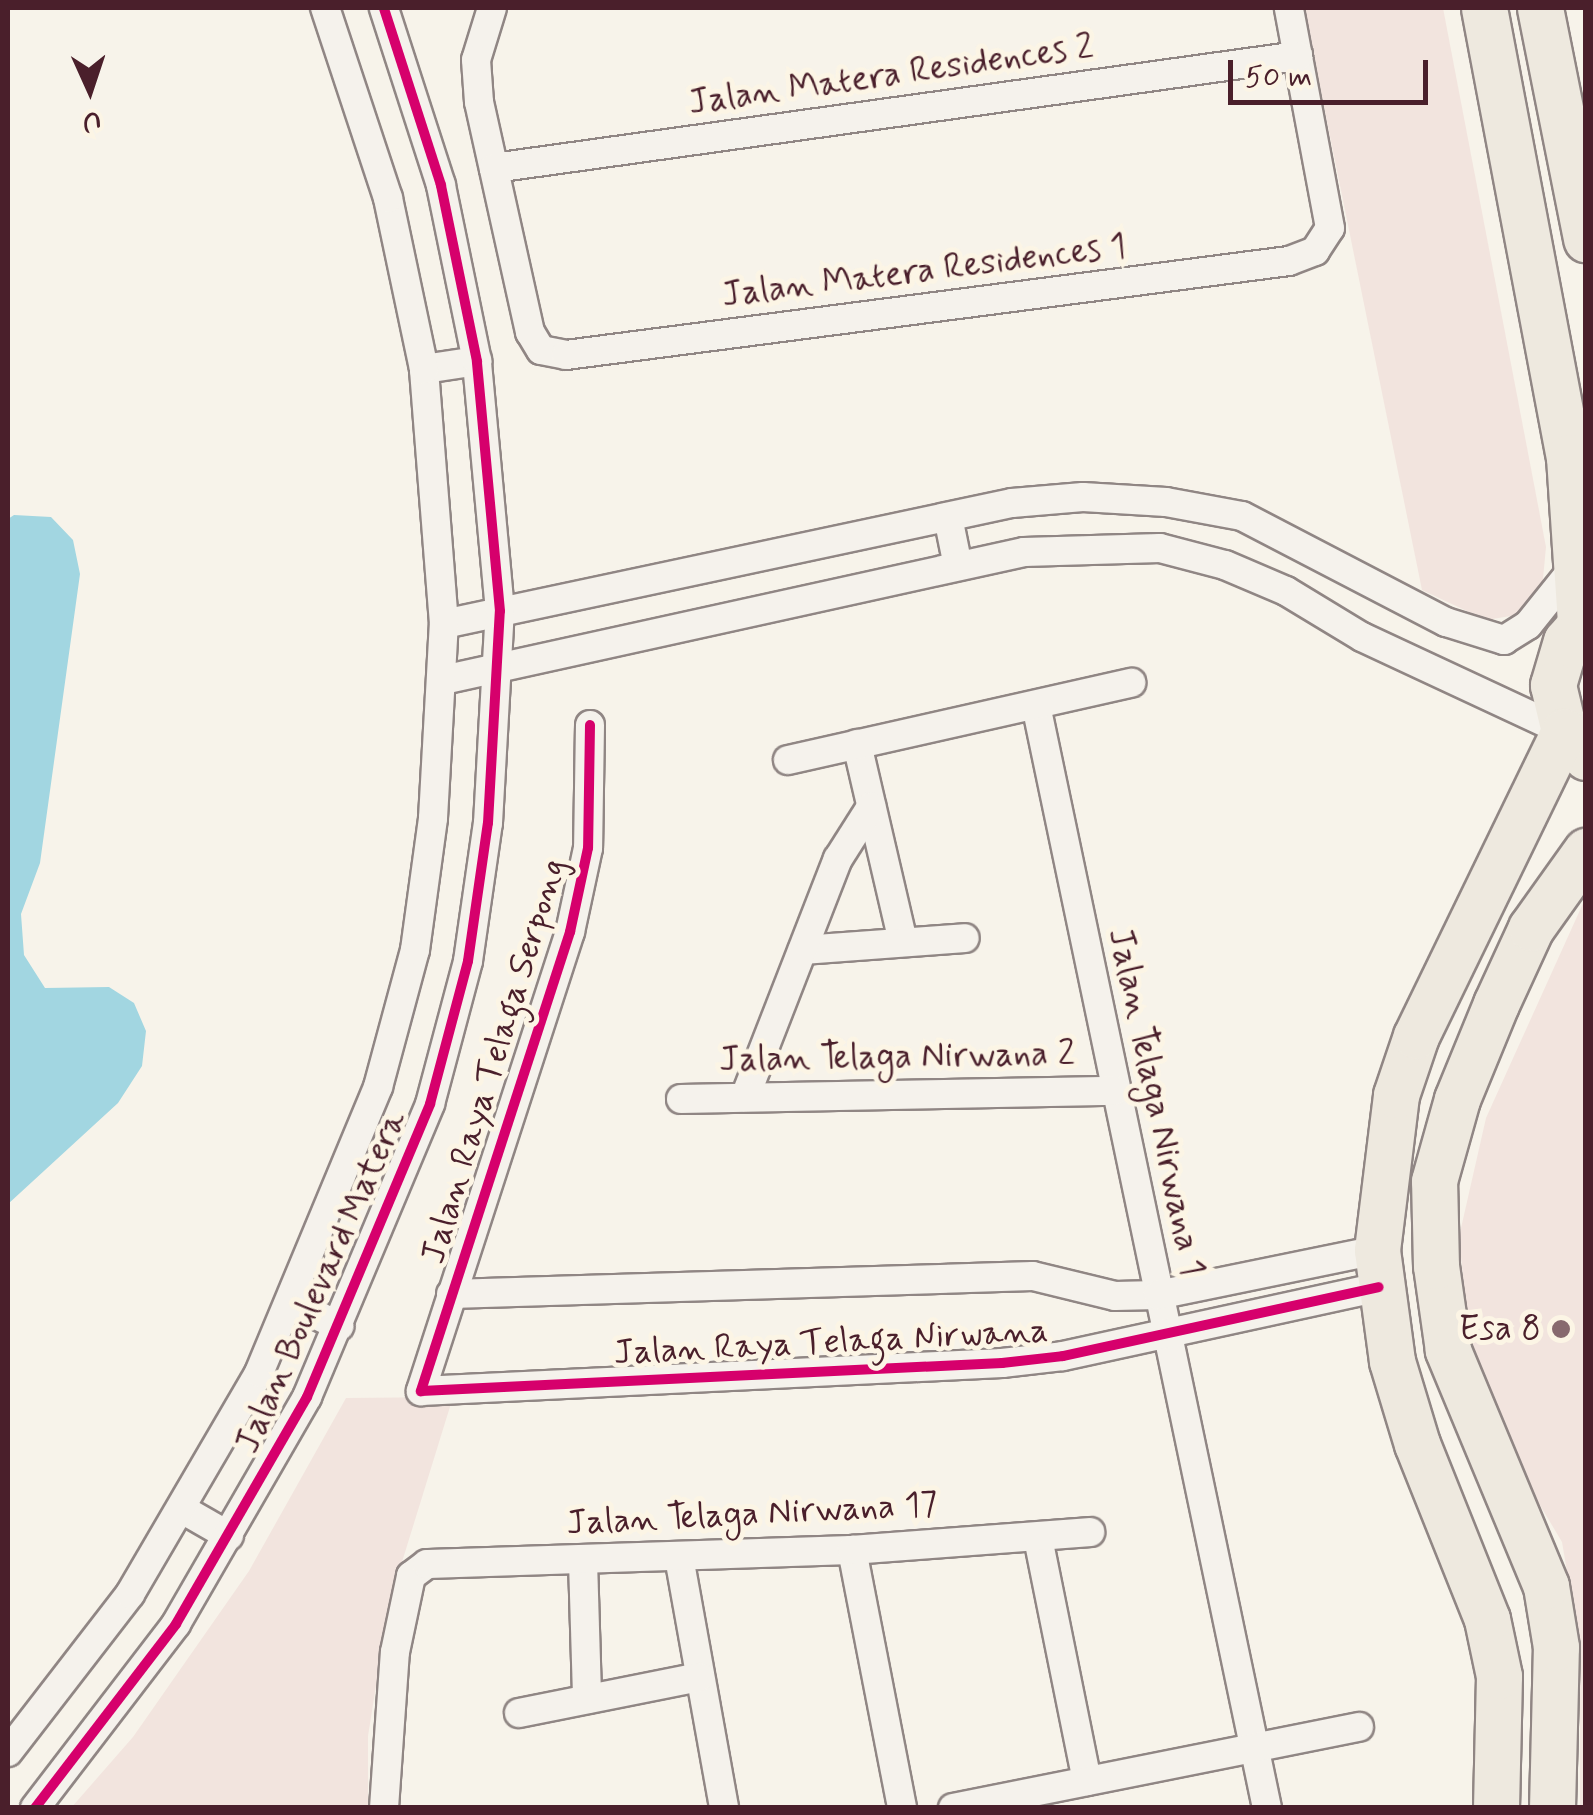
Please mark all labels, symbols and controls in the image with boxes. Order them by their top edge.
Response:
street label: Jalan Matera Residences 2 [685,26,1097,124]
north arrow [40,40,140,140]
scale bar [1233,40,1433,102]
text: 50 m [1245,58,1312,97]
text: U [82,102,102,139]
street label: Jalan Matera Residences 1 [719,225,1129,317]
street label: Jalan Raya Telaga Serpong [415,863,573,1259]
street label: Jalan Telaga Nirwana 1 [1098,922,1214,1282]
street label: Jalan Telaga Nirwana 2 [716,1033,1078,1081]
street label: Jalan Boulevard Matera [228,1108,414,1456]
place label: Esa 8 [1459,1308,1541,1350]
street label: Jalan Raya Telaga Nirwana [621,1310,1041,1374]
marker: Esa 8 [1550,1318,1572,1340]
street label: Jalan Telaga Nirwana 17 [562,1483,942,1545]

